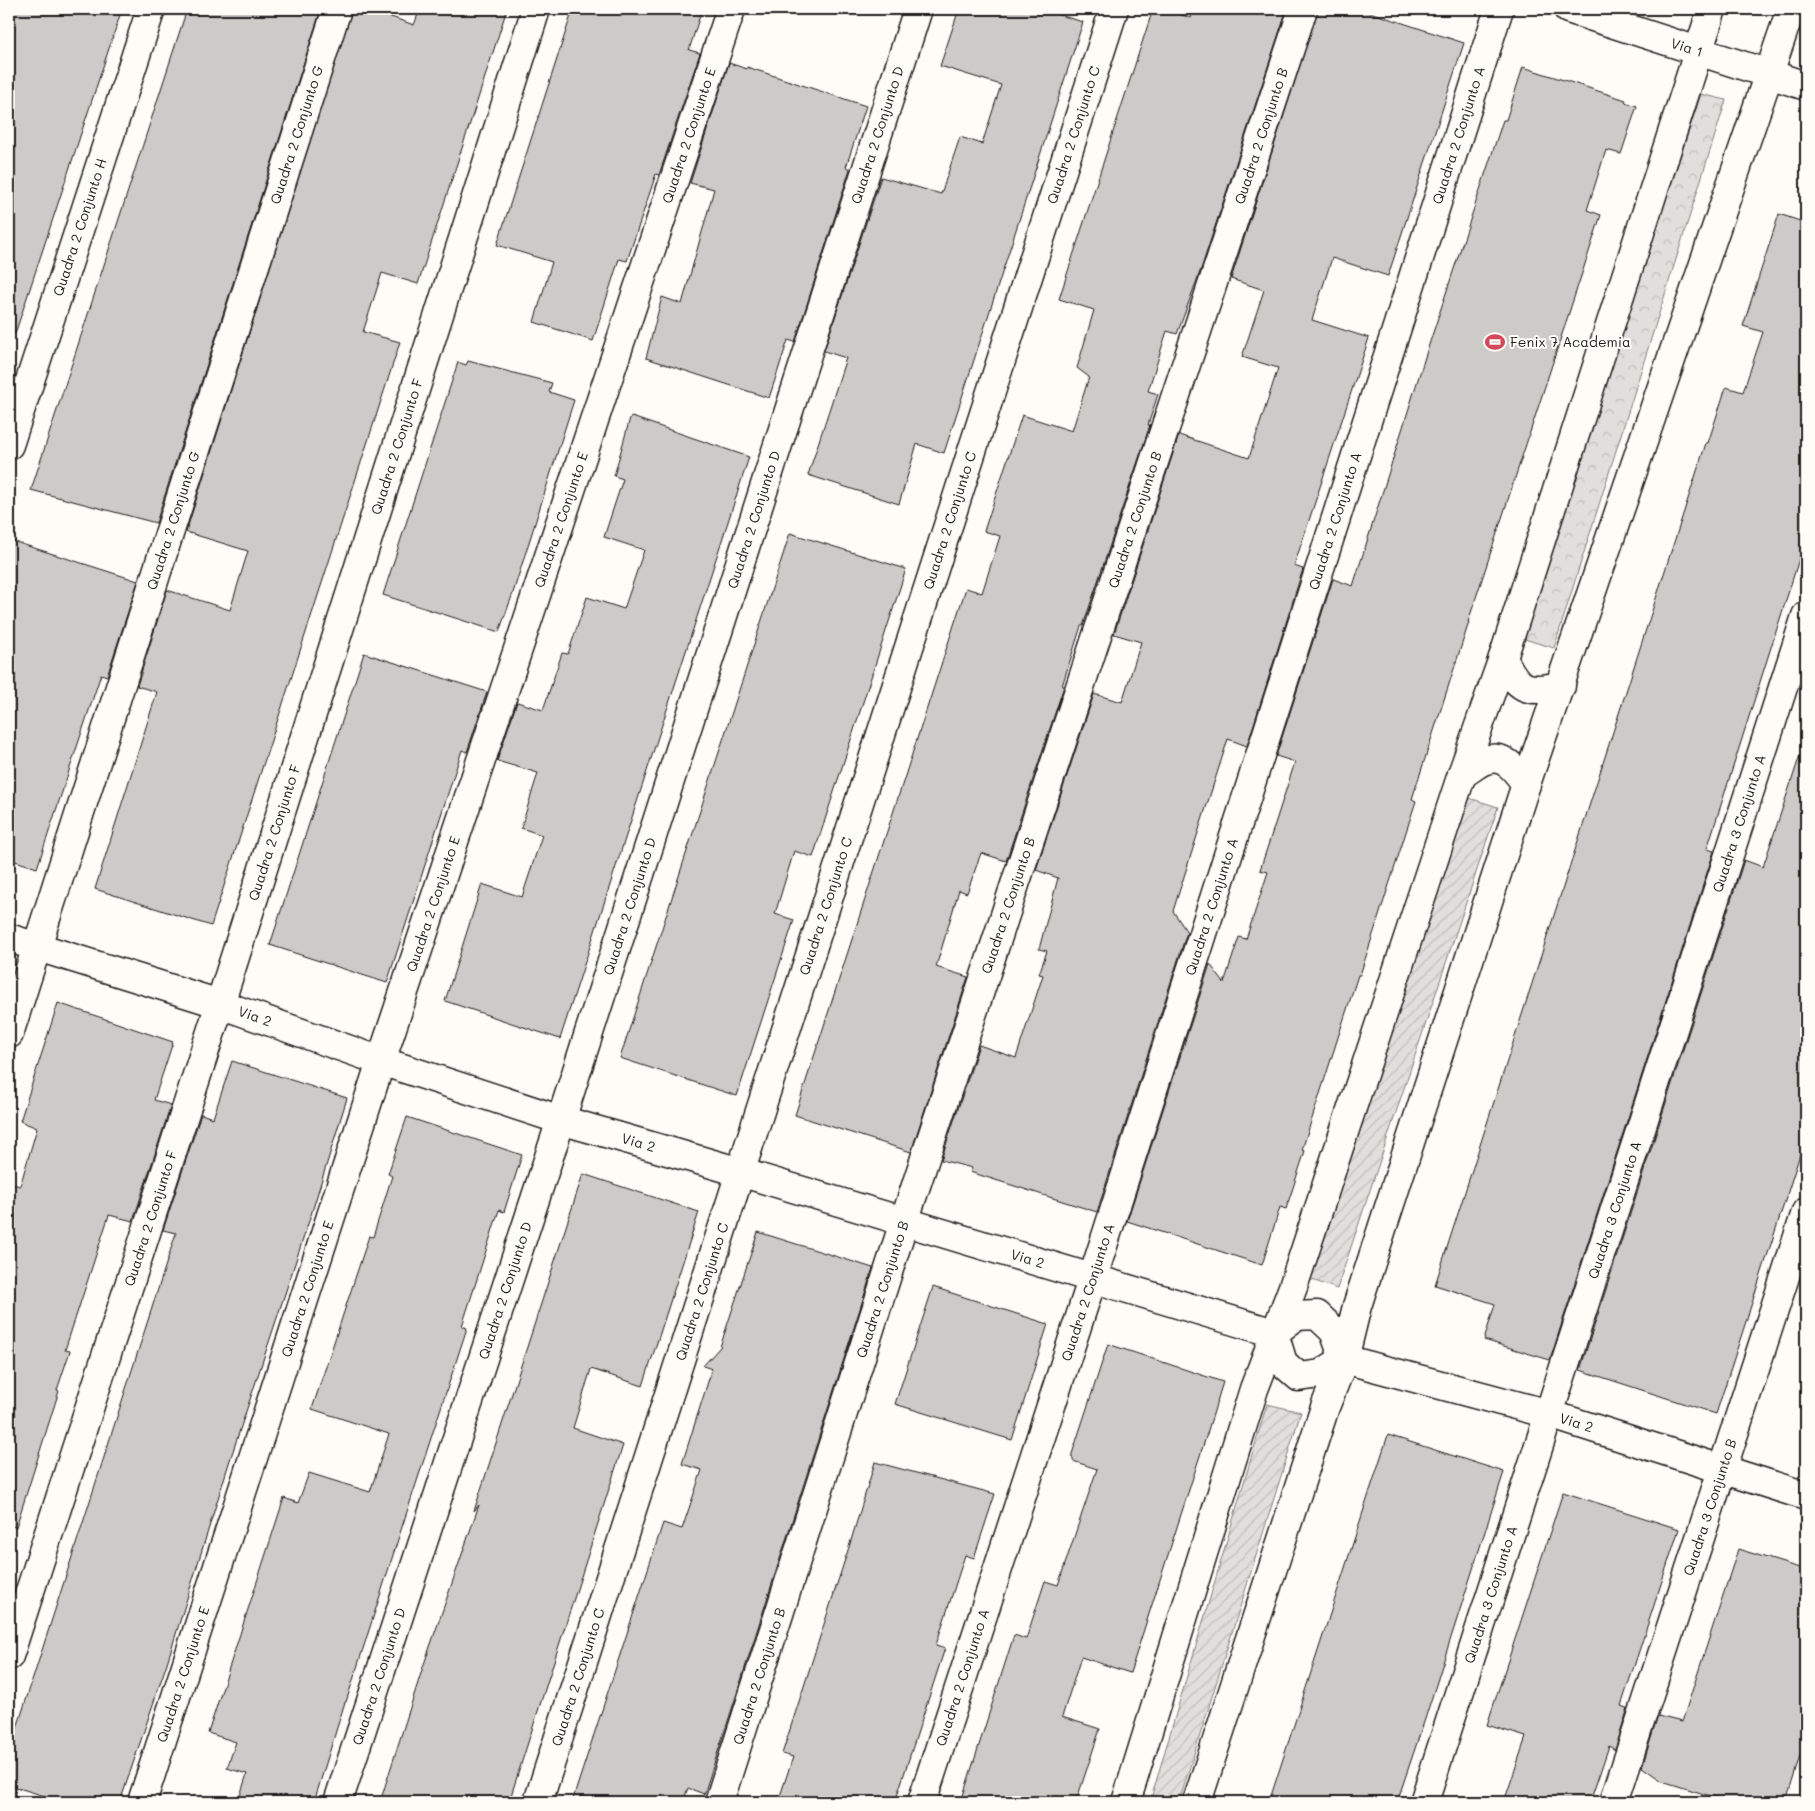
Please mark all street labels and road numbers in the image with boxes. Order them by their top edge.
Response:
street label: Via 1 [1669,33,1706,61]
street label: Quadra 2 Conjunto G [265,63,327,206]
street label: Quadra 2 Conjunto C [1042,63,1104,206]
street label: Quadra 2 Conjunto D [846,64,908,206]
street label: Quadra 2 Conjunto A [1427,64,1489,206]
street label: Quadra 2 Conjunto E [657,65,720,206]
street label: Quadra 2 Conjunto B [1229,65,1292,207]
street label: Quadra 2 Conjunto H [48,156,111,298]
street label: Quadra 2 Conjunto F [366,376,427,517]
street label: Quadra 2 Conjunto D [722,448,784,591]
street label: Quadra 2 Conjunto G [142,449,204,592]
street label: Quadra 2 Conjunto E [529,449,592,590]
street label: Quadra 2 Conjunto C [918,449,980,592]
street label: Quadra 2 Conjunto B [1103,449,1166,590]
street label: Quadra 2 Conjunto A [1304,449,1366,592]
street label: Quadra 3 Conjunto A [1708,752,1770,895]
street label: Quadra 2 Conjunto F [243,762,304,903]
street label: Quadra 2 Conjunto E [401,834,464,974]
street label: Quadra 2 Conjunto C [794,834,856,977]
street label: Quadra 2 Conjunto D [598,835,660,977]
street label: Quadra 2 Conjunto B [976,835,1039,976]
street label: Quadra 2 Conjunto A [1180,835,1242,978]
street label: Via 2 [236,1001,274,1031]
street label: Via 2 [619,1128,658,1156]
street label: Quadra 3 Conjunto A [1583,1138,1645,1281]
street label: Quadra 2 Conjunto F [119,1148,181,1289]
street label: Quadra 2 Conjunto E [276,1218,338,1359]
street label: Quadra 2 Conjunto B [851,1218,913,1360]
street label: Quadra 2 Conjunto D [473,1219,536,1362]
street label: Quadra 2 Conjunto C [670,1220,733,1363]
street label: Quadra 2 Conjunto A [1056,1221,1119,1363]
street label: Via 2 [1008,1244,1047,1272]
street label: Via 2 [1557,1408,1596,1437]
street label: Quadra 3 Conjunto B [1678,1436,1741,1578]
street label: Quadra 3 Conjunto A [1459,1523,1521,1666]
street label: Quadra 2 Conjunto E [152,1604,213,1745]
street label: Quadra 2 Conjunto D [347,1605,410,1748]
street label: Quadra 2 Conjunto B [728,1605,789,1747]
street label: Quadra 2 Conjunto C [547,1606,609,1749]
street label: Quadra 2 Conjunto A [931,1606,993,1749]

